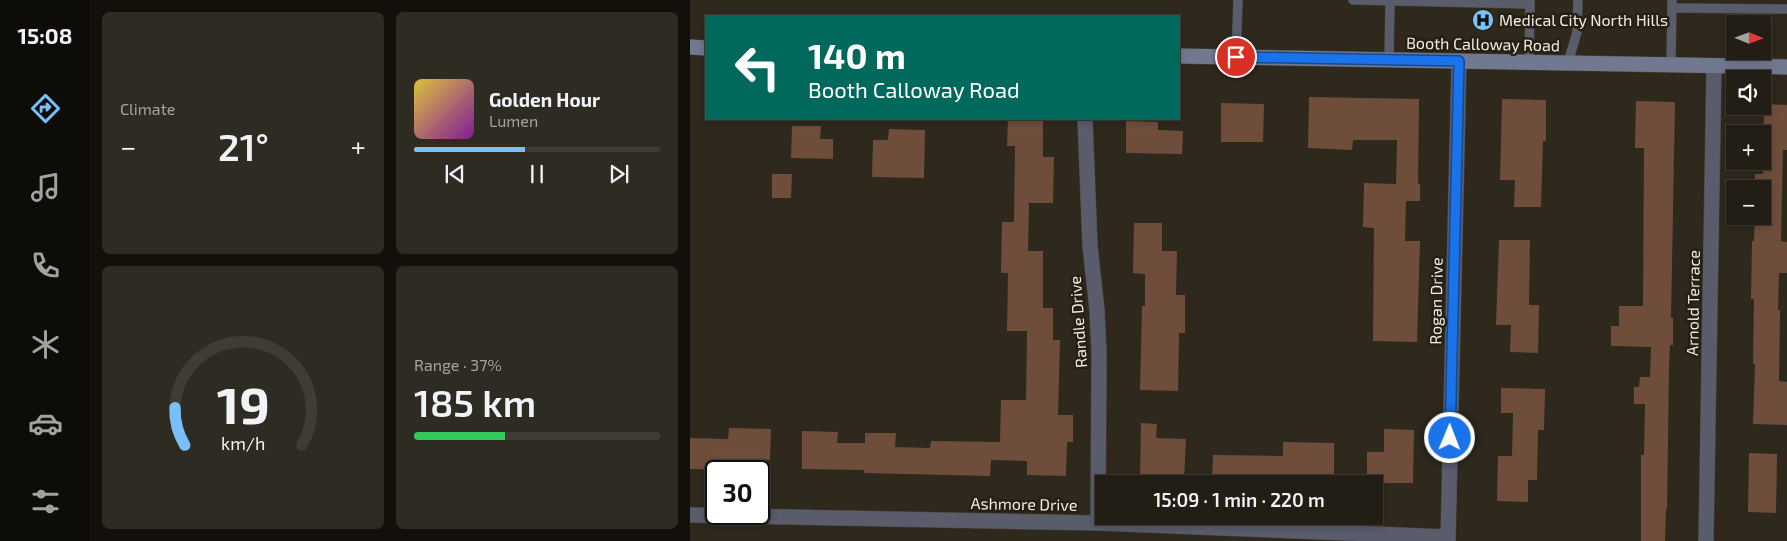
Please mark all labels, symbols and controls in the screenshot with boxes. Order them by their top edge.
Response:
hospital icon: Medical City North Hills [1471,8,1495,32]
place label: Medical City North Hills [1499,10,1668,29]
north arrow [1726,15,1771,60]
map controls [1726,15,1771,225]
text: 15:08 [18,22,72,48]
street label: Booth Calloway Road [1406,33,1560,54]
text: 140 m [808,34,906,76]
icon: left [725,35,790,100]
pin [1215,36,1257,78]
icon: arrive [1222,43,1250,71]
button: sound [1726,70,1771,115]
text: Booth Calloway Road [808,76,1020,102]
text: Golden Hour [489,88,600,111]
icon: directions [28,91,63,126]
text: Climate [120,99,175,118]
text: Lumen [489,111,538,130]
text: 21° [218,123,269,169]
button: + [1726,125,1771,170]
text: − [120,129,136,163]
text: + [351,129,366,163]
icon: previous [441,160,469,188]
icon: pause [523,160,551,188]
icon: next [605,160,633,188]
icon: music [28,170,63,205]
button: − [1726,180,1771,225]
icon: phone [28,248,63,283]
street label: Arnold Terrace [1682,250,1703,356]
street label: Rogan Drive [1425,257,1446,345]
street label: Randle Drive [1065,275,1090,369]
icon: climate [28,327,63,362]
text: Range · 37% [414,355,502,374]
text: 19 [216,372,270,434]
text: 185 km [414,379,536,425]
icon: car [28,406,63,441]
position arrow [1423,411,1475,463]
text: km/h [221,432,265,454]
speed limit sign: 30 [705,460,770,525]
icon: filters [28,484,63,519]
text: 15:09 · 1 min · 220 m [1153,488,1325,511]
street label: Ashmore Drive [970,493,1078,514]

